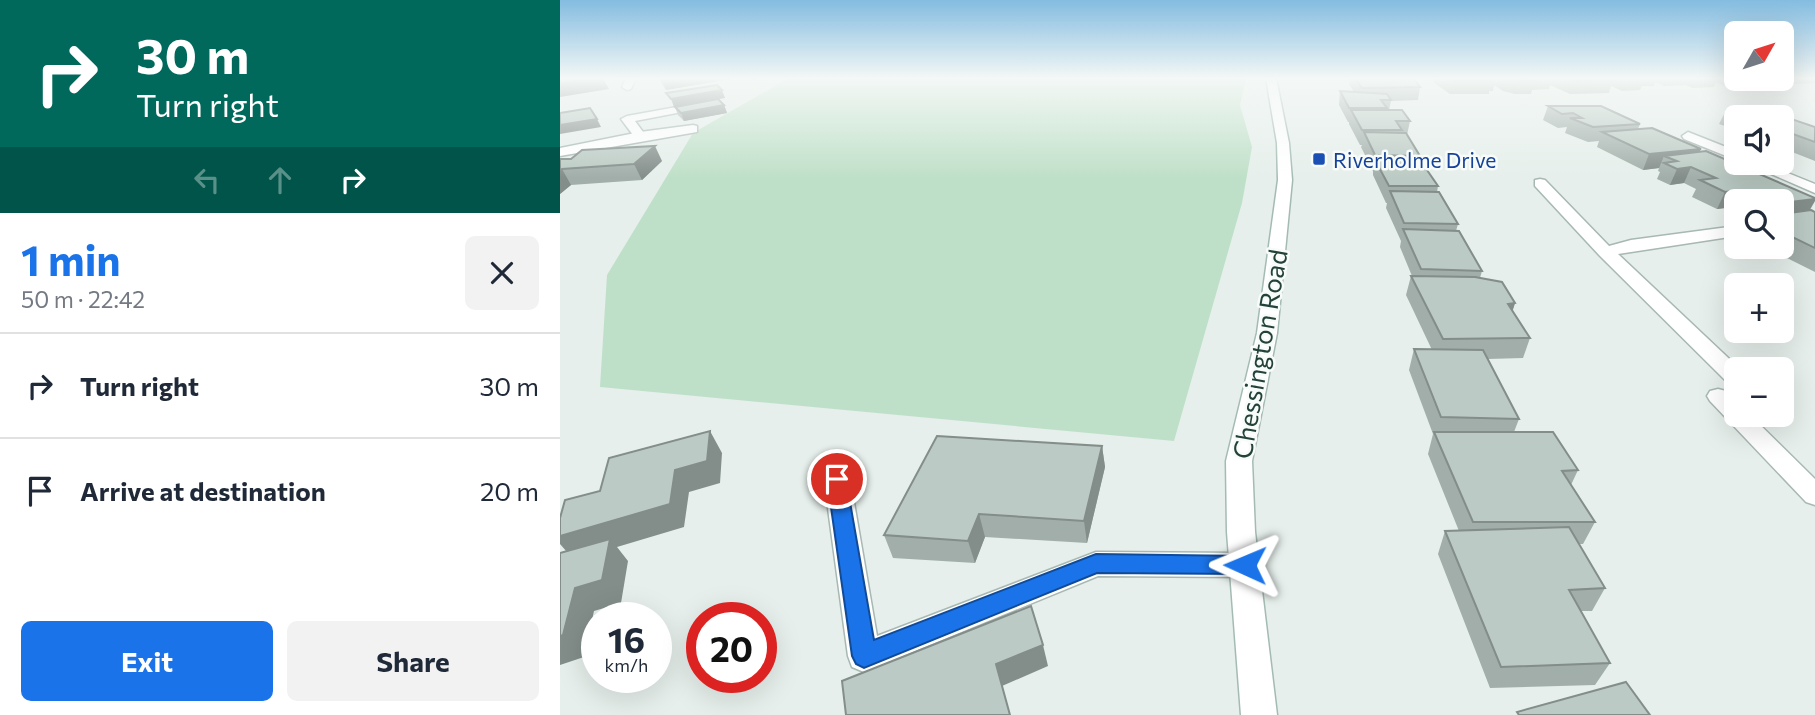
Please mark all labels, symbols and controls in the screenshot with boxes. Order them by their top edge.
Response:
north arrow [1724,21,1794,91]
map controls [1724,21,1794,427]
text: 30 m [136,24,249,84]
icon: right [21,28,112,119]
text: Turn right [136,84,279,124]
button: sound [1724,105,1794,175]
place label: Riverholme Drive [1333,147,1496,172]
marker: Riverholme Drive [1311,151,1327,167]
icon: left [188,161,226,199]
icon: ahead [261,161,299,199]
icon: right [334,161,372,199]
button: search [1724,189,1794,259]
text: 1 min [21,233,121,285]
button: close [465,236,539,310]
street label: Chessington Road [1225,247,1293,461]
button: + [1724,273,1794,343]
text: 50 m · 22:42 [21,285,145,313]
button: − [1724,357,1794,427]
icon: right [21,367,59,405]
text: Turn right [80,370,199,401]
text: 30 m [480,370,539,401]
pin [807,449,867,509]
icon: arrive [818,460,856,498]
icon: arrive [21,472,59,510]
text: Arrive at destination [80,475,326,506]
text: 20 m [480,475,539,506]
position arrow [1208,528,1282,602]
speed limit sign: 20 [686,602,777,693]
text: 16 [608,617,645,660]
button: Exit [21,621,273,701]
button: Share [287,621,539,701]
text: km/h [605,654,648,676]

